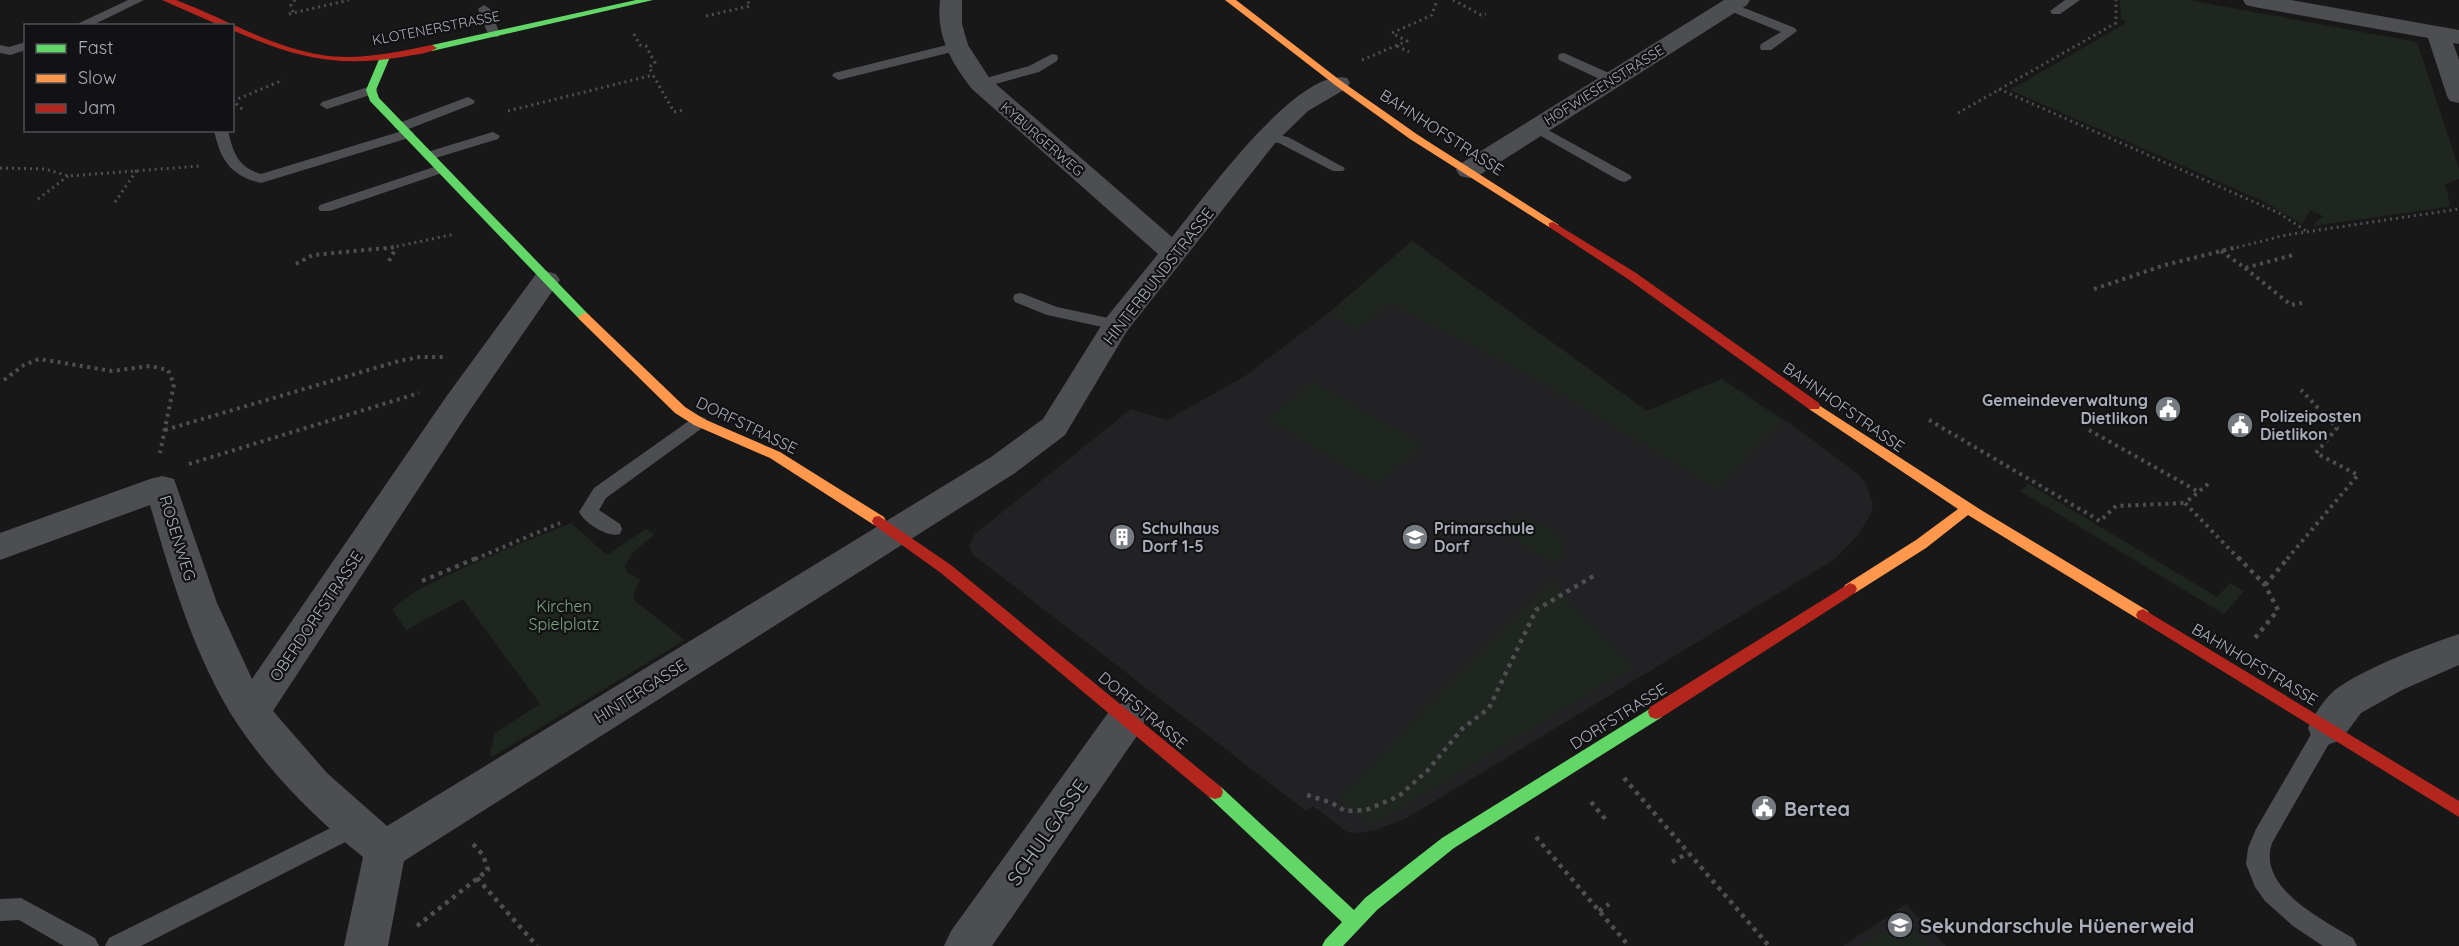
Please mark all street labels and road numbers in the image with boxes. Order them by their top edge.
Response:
street label: KLOTENERSTRASSE [371,7,501,49]
street label: HOFWIESENSTRASSE [1541,41,1667,129]
street label: BAHNHOFSTRASSE [1376,85,1508,179]
street label: KYBURGERWEG [997,98,1087,180]
street label: HINTERBUNDSTRASSE [1098,203,1218,349]
street label: BAHNHOFSTRASSE [1779,358,1909,456]
street label: DORFSTRASSE [693,392,801,458]
street label: ROSENWEG [156,493,200,583]
street label: OBERDORFSTRASSE [265,547,367,685]
street label: BAHNHOFSTRASSE [2188,618,2322,710]
street label: HINTERGASSE [590,655,690,727]
street label: DORFSTRASSE [1094,667,1192,753]
street label: DORFSTRASSE [1566,678,1670,754]
street label: SCHULGASSE [1001,774,1093,890]

